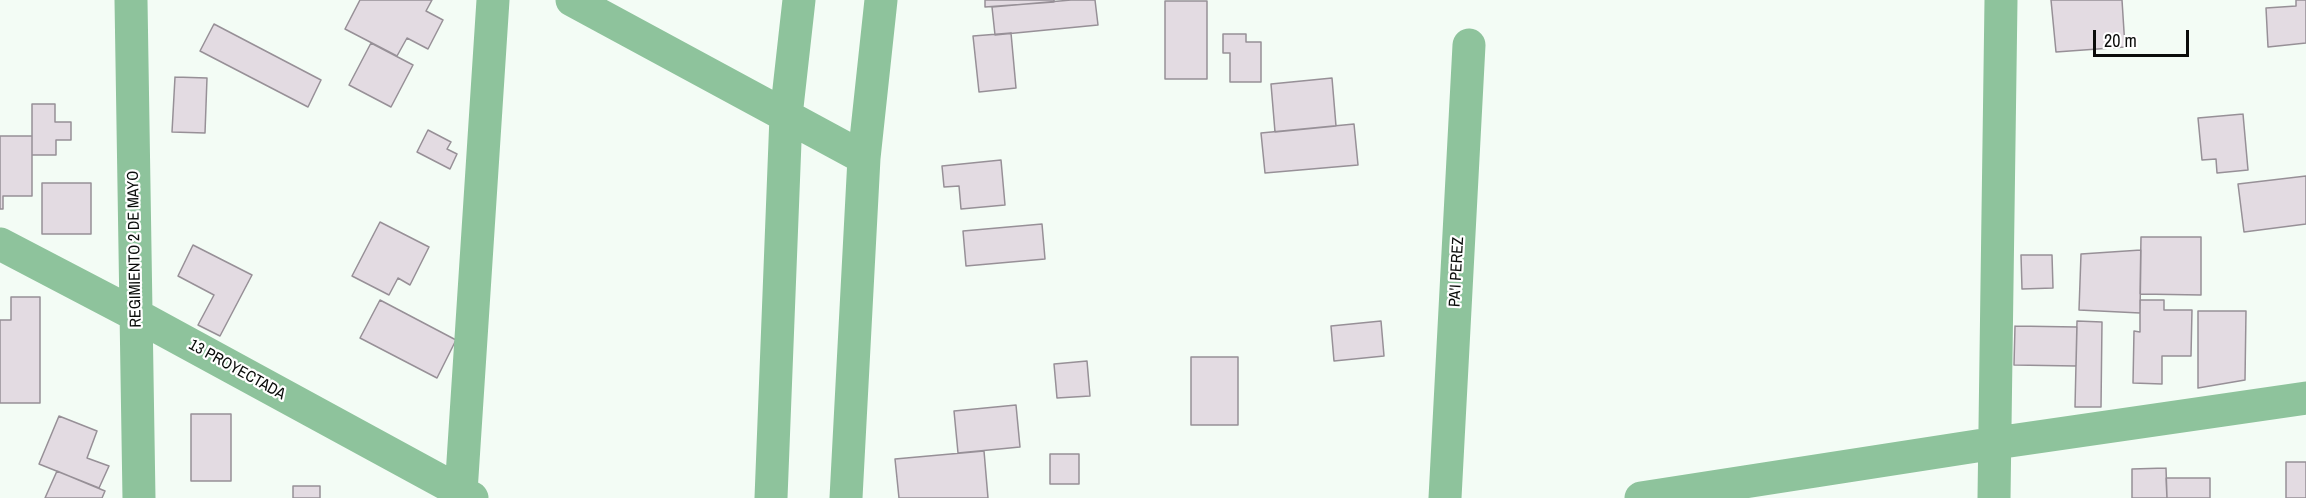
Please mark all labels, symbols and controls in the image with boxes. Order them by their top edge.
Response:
scale bar [2096,18,2192,56]
text: 20 m [2104,28,2137,53]
street label: REGIMIENTO 2 DE MAYO [124,170,146,328]
street label: PA'I PEREZ [1446,236,1468,308]
street label: 13 PROYECTADA [185,336,289,404]

